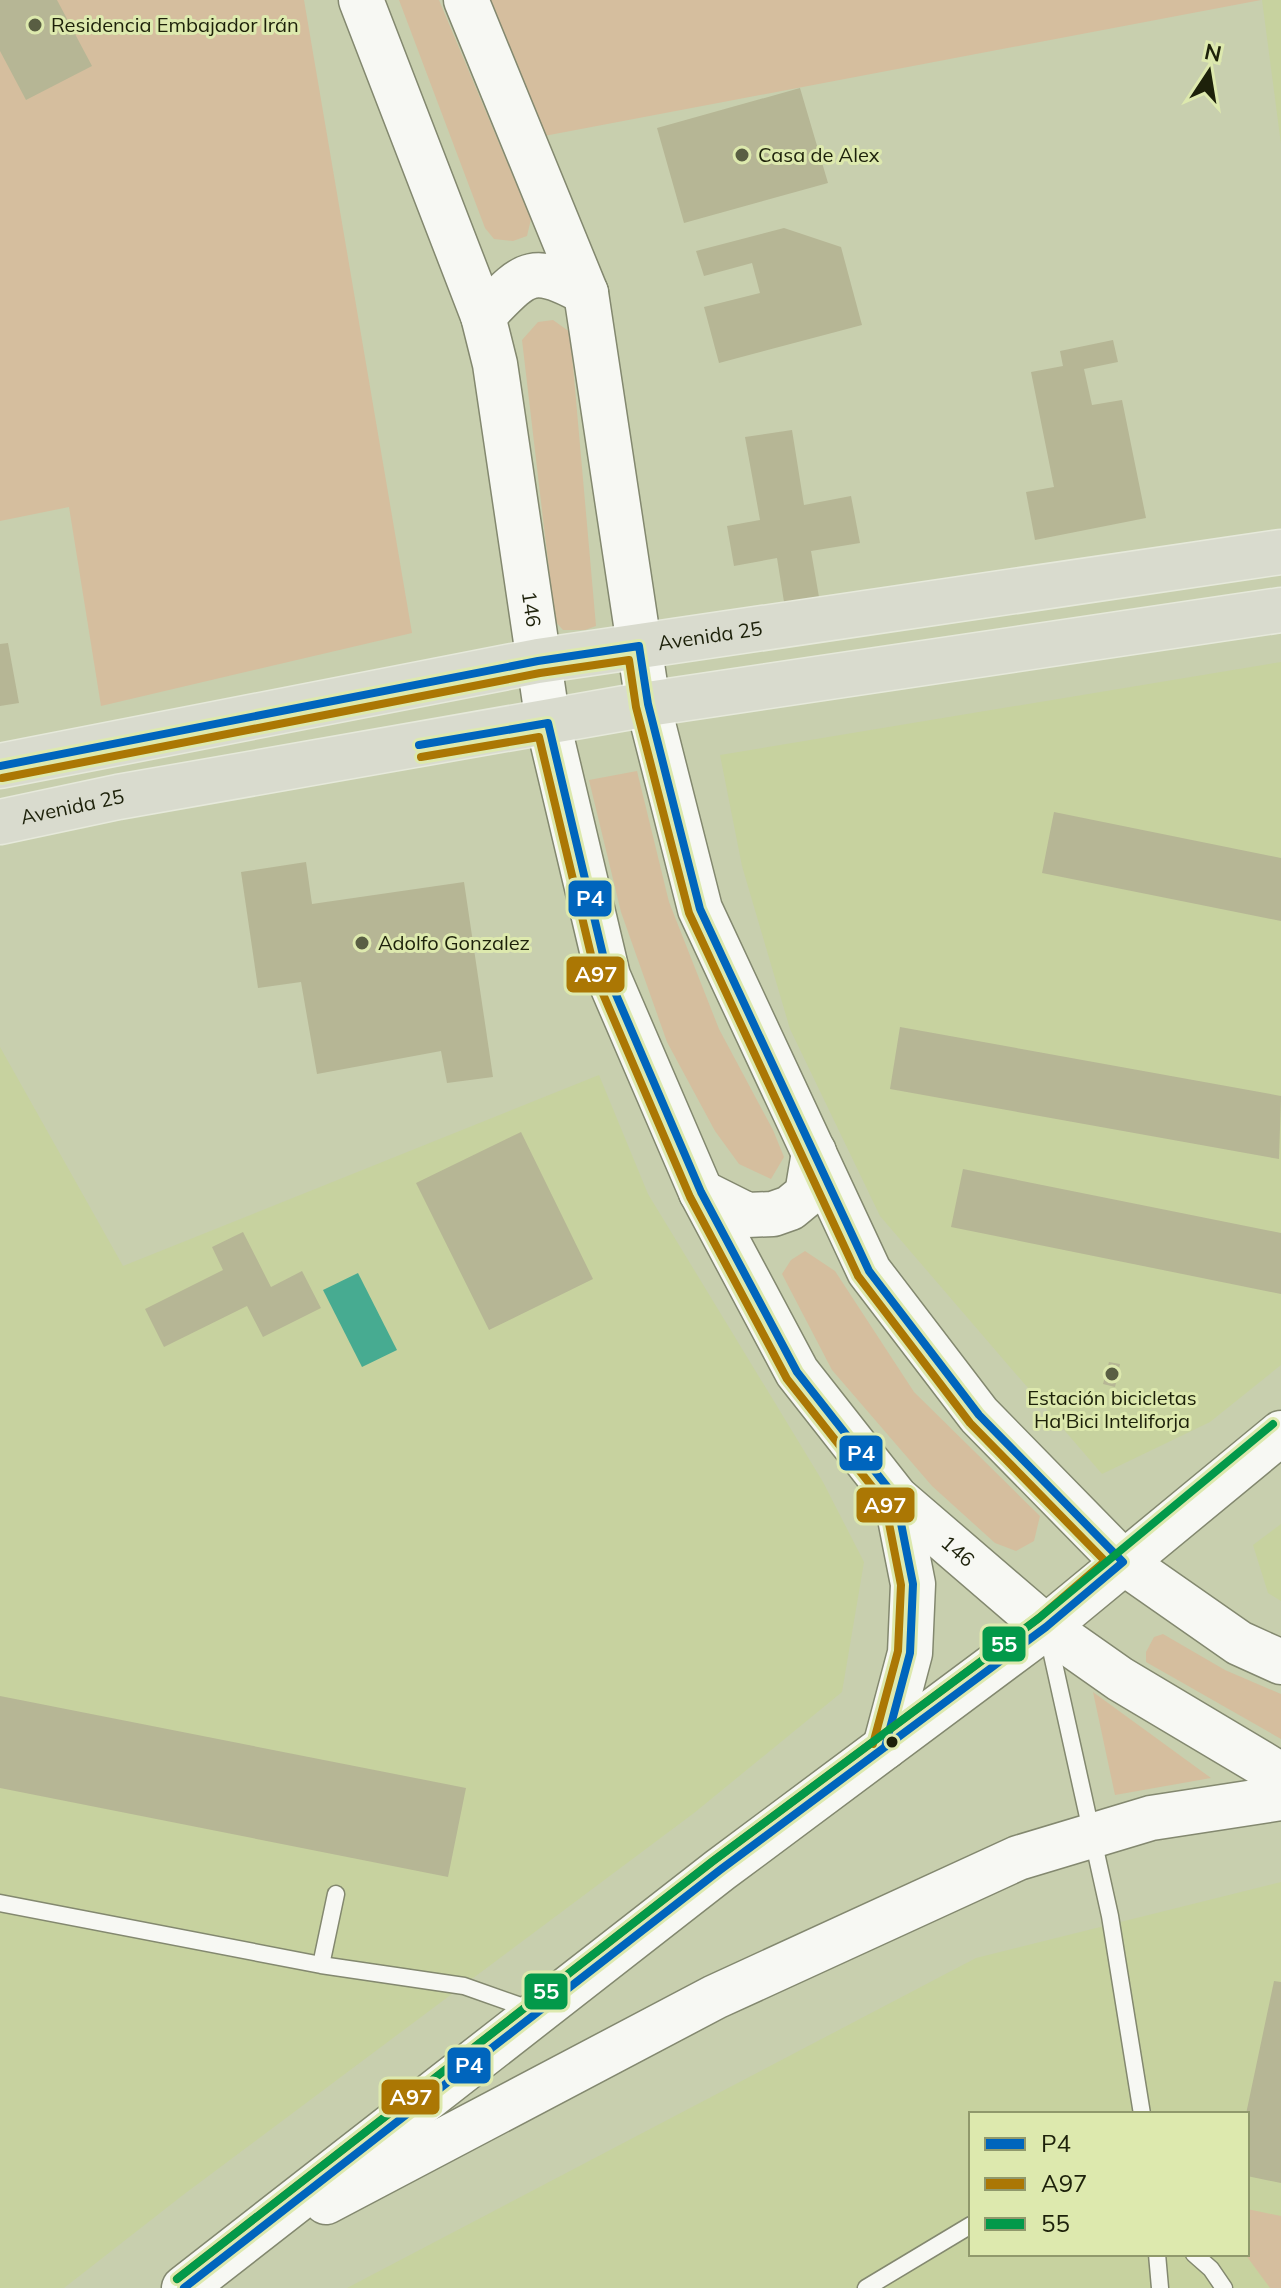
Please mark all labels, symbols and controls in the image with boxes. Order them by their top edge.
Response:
place label: Residencia Embajador Irán [51,12,299,37]
marker: Residencia Embajador Irán [26,16,44,34]
north arrow [1169,32,1249,112]
text: N [1202,37,1224,68]
place label: Casa de Alex [758,142,880,167]
marker: Casa de Alex [733,146,751,164]
street label: 146 [517,589,547,629]
street label: Avenida 25 [656,615,764,655]
street label: Avenida 25 [18,783,126,829]
line badge: P4 [567,879,613,918]
text: P4 [576,884,604,912]
place label: Adolfo Gonzalez [378,930,530,955]
marker: Adolfo Gonzalez [353,934,371,952]
line badge: A97 [565,955,626,994]
text: A97 [575,960,617,988]
marker: Estación bicicletas Ha'Bici Inteliforja [1103,1365,1121,1383]
place label: Estación bicicletas Ha'Bici Inteliforja [1027,1385,1197,1433]
line badge: P4 [838,1434,884,1472]
text: P4 [847,1439,875,1467]
line badge: A97 [855,1486,916,1524]
text: A97 [864,1491,906,1519]
street label: 146 [936,1530,980,1572]
line badge: 55 [981,1625,1027,1663]
text: 55 [991,1630,1017,1658]
unlabelled marker [884,1734,900,1750]
line badge: 55 [523,1972,569,2011]
text: 55 [533,1977,559,2005]
line badge: P4 [446,2046,492,2085]
text: P4 [455,2051,483,2079]
line badge: A97 [380,2078,441,2116]
text: A97 [390,2083,432,2111]
legend [969,2112,1249,2256]
text: P4 [1041,2128,1071,2158]
text: A97 [1041,2168,1087,2198]
text: 55 [1041,2208,1070,2238]

